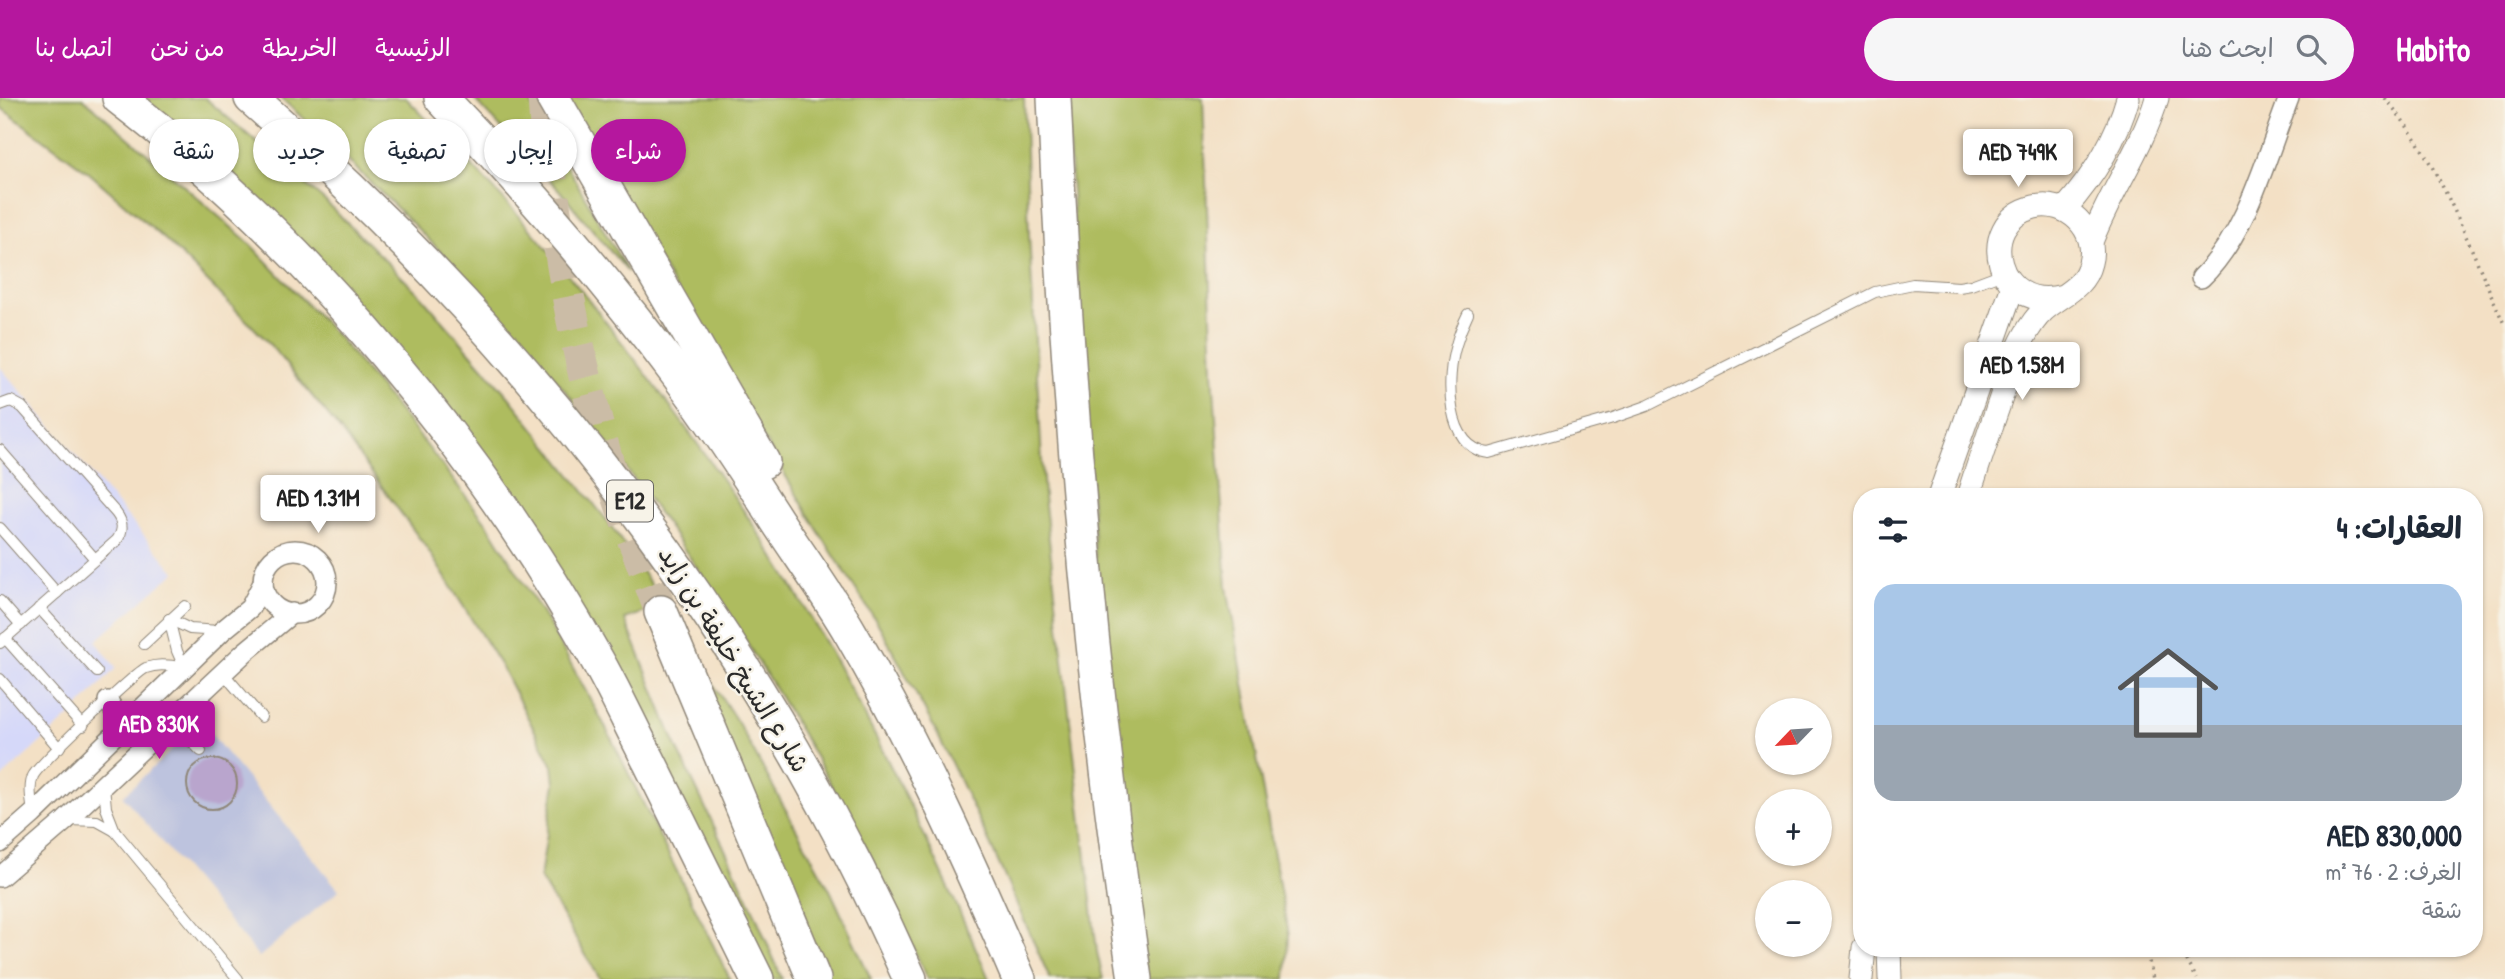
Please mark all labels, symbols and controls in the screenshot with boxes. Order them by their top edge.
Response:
search box [1864,18,2354,81]
text: Habito [2396,27,2470,71]
text: ابحث هنا [2181,30,2274,65]
icon: search [2292,30,2330,68]
text: اتصل بنا [35,31,112,63]
text: من نحن [150,31,224,63]
text: الخريطة [262,31,337,63]
text: الرئيسية [375,31,451,63]
chip: شقة [149,119,239,182]
chip: جديد [253,119,350,182]
chip: تصفية [364,119,470,182]
chip: إيجار [484,119,577,182]
chip: شراء [591,119,686,182]
pin: AED 749K [1946,130,2090,189]
text: AED 749K [1979,136,2057,167]
pin: AED 1.58M [1942,342,2102,402]
text: AED 1.58M [1980,349,2064,380]
pin: AED 1.31M [238,476,398,535]
road number: E12 [607,480,653,522]
text: AED 1.31M [276,482,360,513]
text: العقارات: 4 [2336,507,2462,547]
icon: filters [1874,511,1912,549]
street label: شارع الشيخ خليفة بن زايد [650,539,818,779]
icon: home [2105,630,2231,756]
north arrow [1755,698,1832,775]
map controls [1755,698,1832,957]
pin: AED 830K [87,702,231,761]
text: AED 830K [119,708,199,739]
button: + [1755,789,1832,866]
text: AED 830,000 [2327,815,2462,855]
text: الغرف: 2 · 76 m² [2326,856,2462,887]
button: − [1755,880,1832,957]
text: شقة [2422,894,2462,925]

